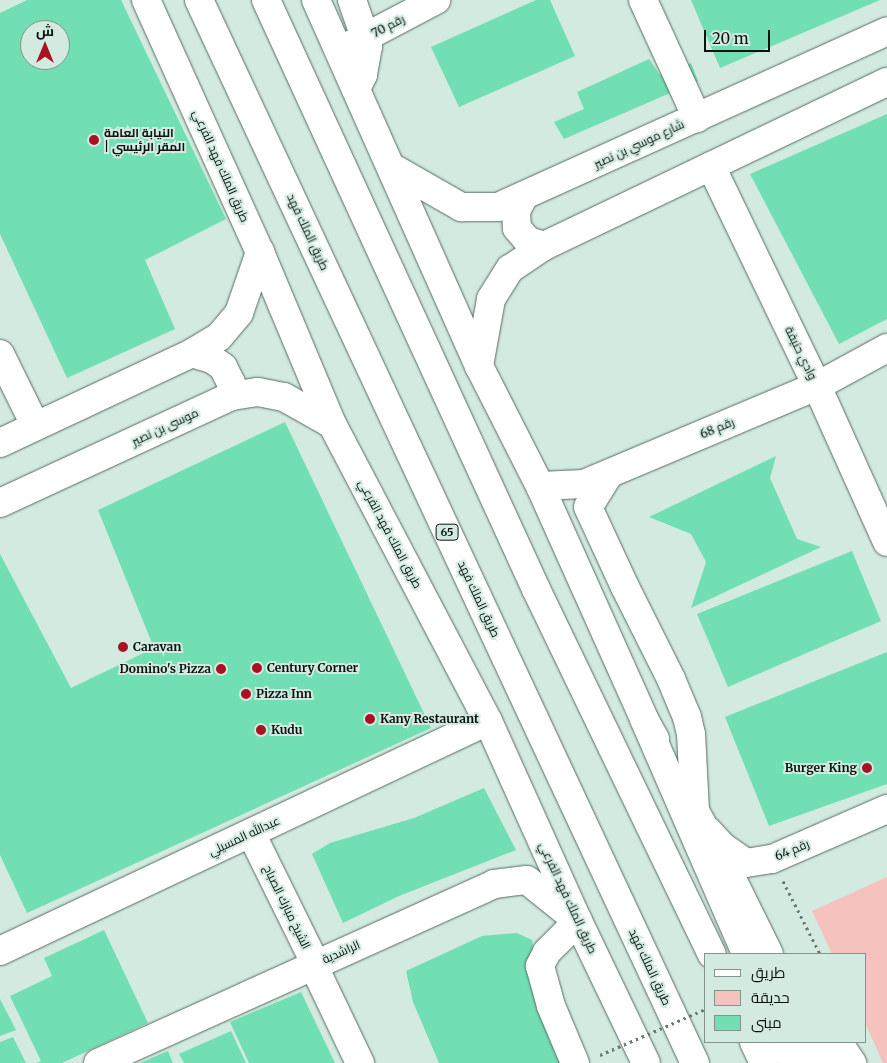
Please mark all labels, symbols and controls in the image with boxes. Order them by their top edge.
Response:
street label: رقم 70 [369,11,407,41]
north arrow [20,20,70,70]
scale bar [707,20,773,52]
text: ش [36,22,54,40]
text: 20 m [712,29,749,48]
street label: طريق الملك فهد الفرعي [190,108,252,224]
street label: شارع موسي بن نصير [592,117,686,171]
place label: النيابة العامة | المقر الرئيسي [104,126,185,154]
marker: النيابة العامة | المقر الرئيسي [88,134,100,146]
street label: طريق الملك فهد [284,191,332,273]
street label: وادي حنيفة [782,324,820,382]
street label: موسى بن نصير [129,405,201,449]
street label: رقم 68 [698,414,736,442]
street label: طريق الملك فهد الفرعي [355,477,425,591]
road number: 65 [434,524,460,540]
street label: طريق الملك فهد [455,558,503,640]
place label: Caravan [133,640,181,654]
marker: Caravan [117,641,129,653]
place label: Century Corner [267,661,358,675]
place label: Domino's Pizza [119,662,211,676]
marker: Century Corner [251,662,263,674]
marker: Domino's Pizza [215,663,227,675]
place label: Pizza Inn [256,687,312,701]
marker: Pizza Inn [240,688,252,700]
place label: Kany Restaurant [380,712,479,726]
marker: Kany Restaurant [364,713,376,725]
place label: Kudu [271,723,302,737]
marker: Kudu [255,724,267,736]
place label: Burger King [785,761,857,775]
marker: Burger King [861,762,873,774]
street label: عبدالله المسيلي [206,813,282,859]
street label: رقم 64 [773,836,811,864]
street label: طريق الملك فهد الفرعي [536,840,600,956]
street label: الشيخ مبارك الصباح [260,863,314,951]
street label: طريق الملك فهد [626,926,674,1008]
street label: الراشدية [320,937,362,967]
legend [704,953,867,1043]
text: طريق [751,963,785,982]
text: حديقة [751,988,790,1007]
text: مبنى [751,1013,782,1032]

